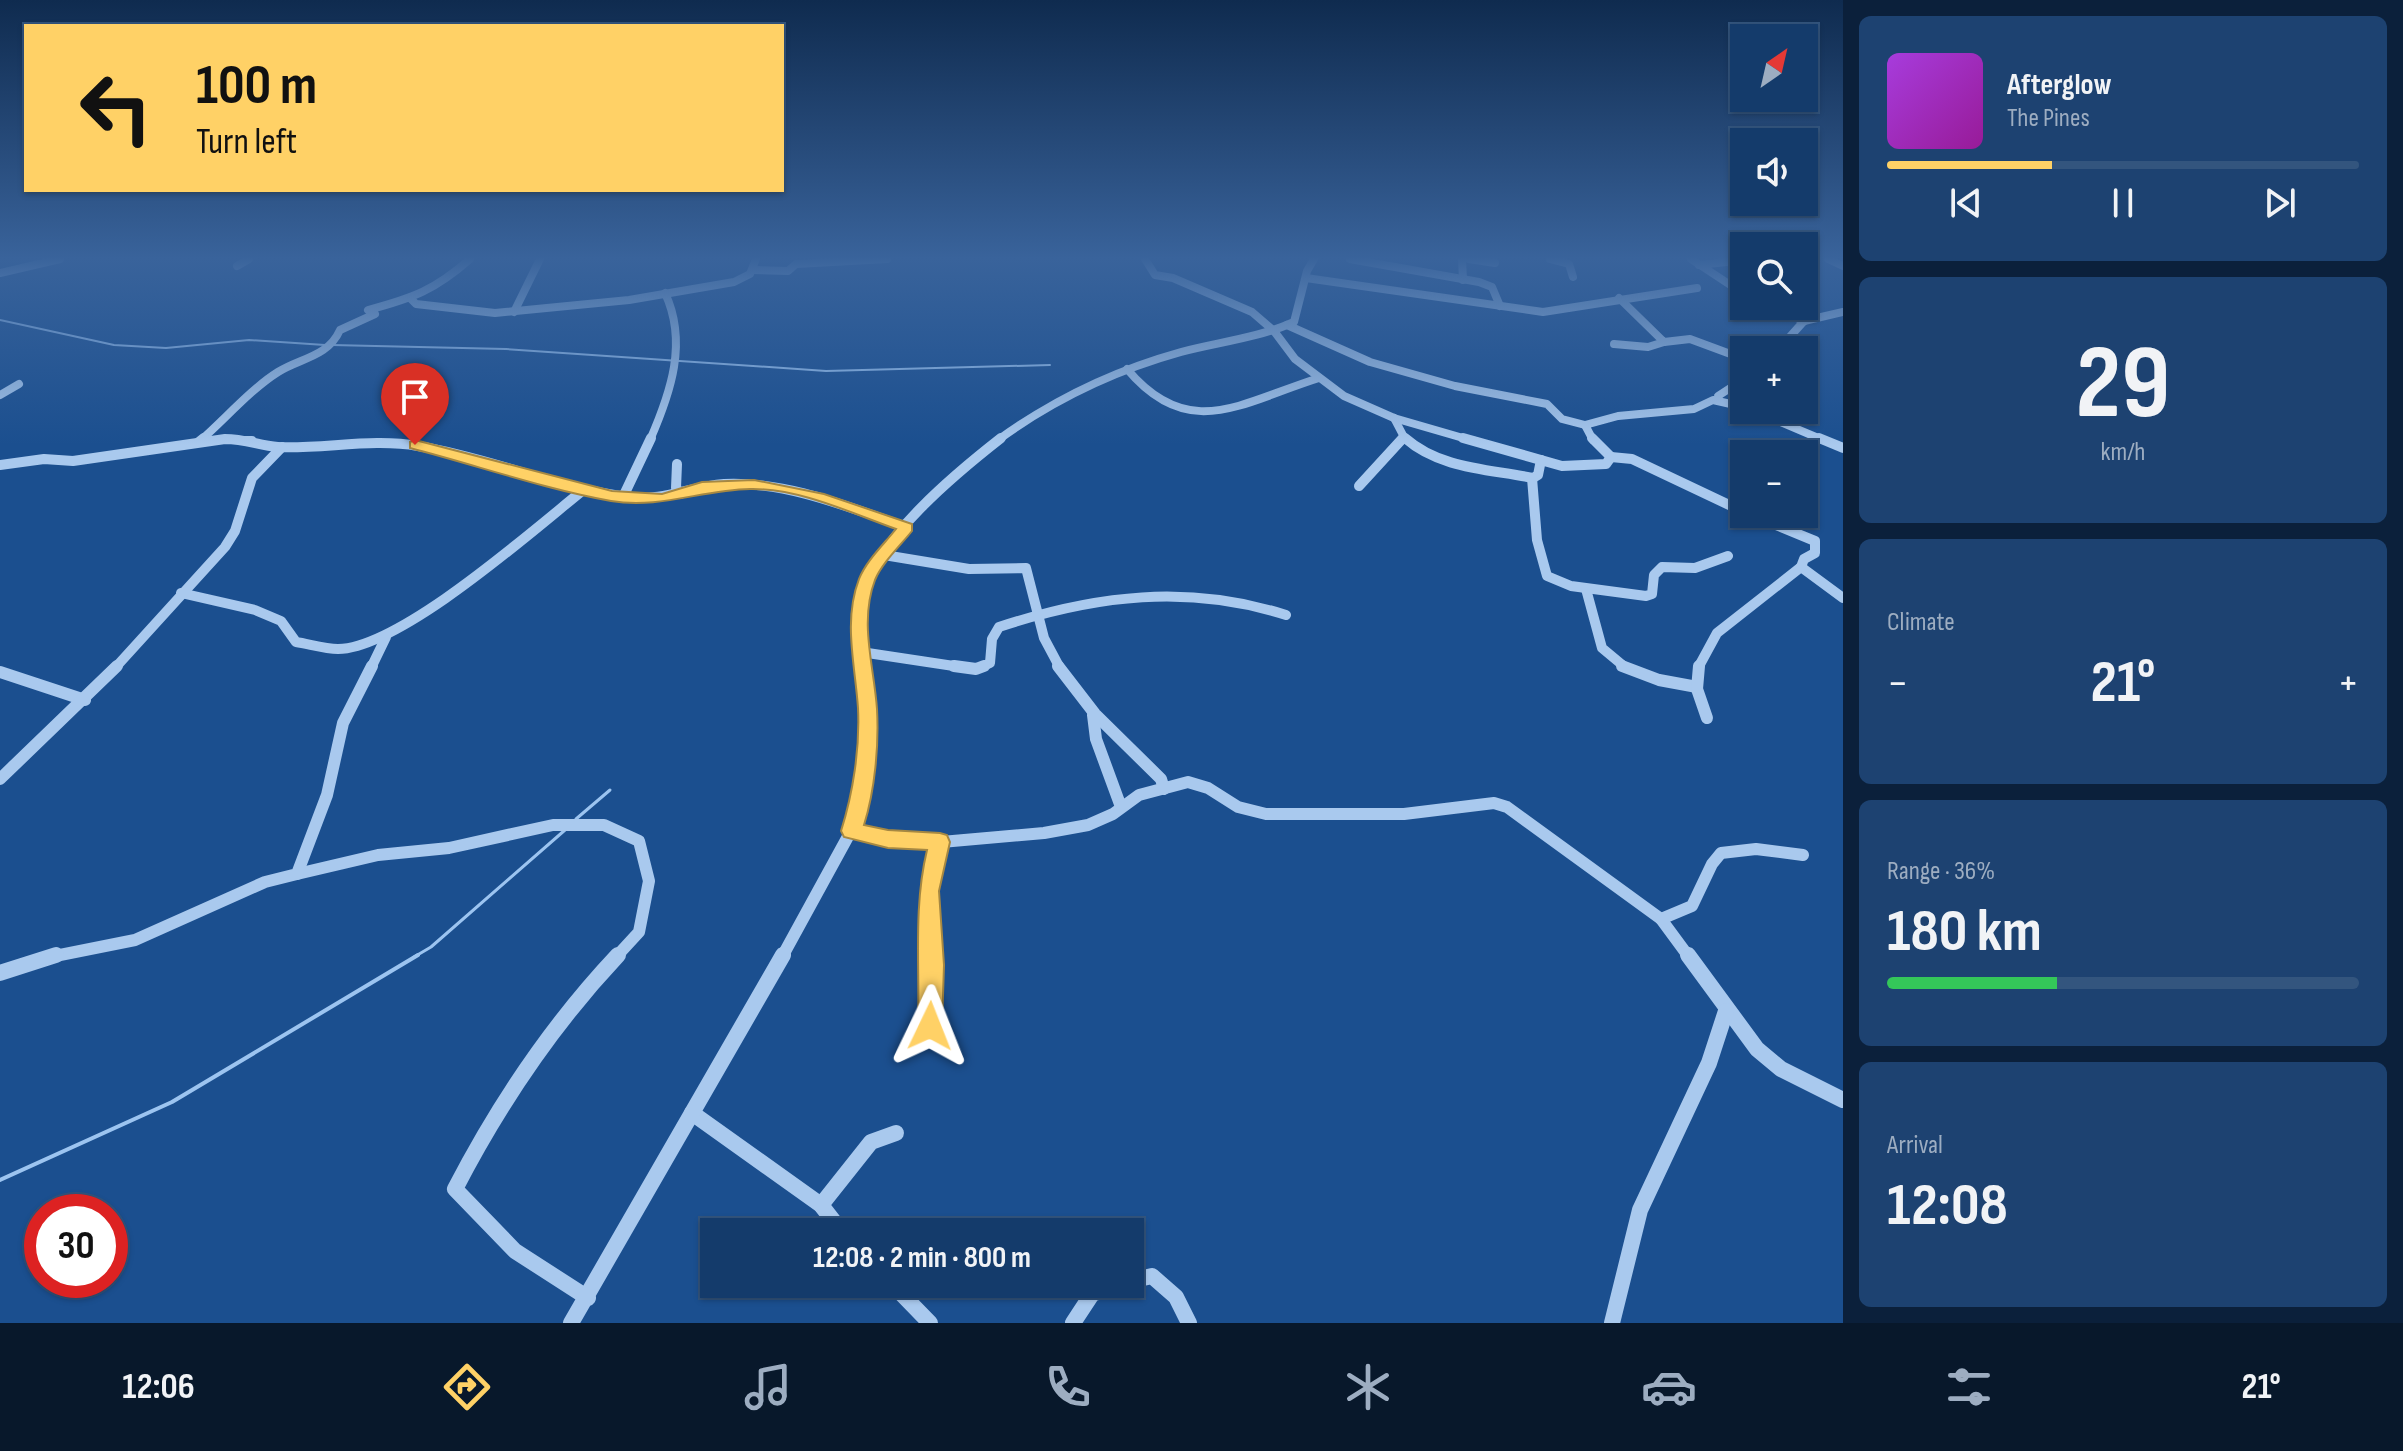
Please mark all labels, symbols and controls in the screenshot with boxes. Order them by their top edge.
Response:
north arrow [1730,24,1818,112]
map controls [1730,24,1818,528]
text: 100 m [196,53,317,120]
icon: left [64,56,168,160]
text: Afterglow [2007,67,2112,103]
text: The Pines [2007,103,2090,134]
text: Turn left [196,121,297,164]
button: sound [1730,128,1818,216]
icon: previous [1944,181,1988,225]
icon: pause [2101,181,2145,225]
icon: next [2258,181,2302,225]
button: search [1730,232,1818,320]
text: 29 [2076,322,2170,447]
button: + [1730,336,1818,424]
pin [381,363,449,445]
icon: arrive [393,375,437,419]
text: km/h [2101,437,2145,468]
button: − [1730,440,1818,528]
text: Climate [1887,607,1955,638]
text: 21° [2090,647,2156,719]
text: − [1887,657,1909,710]
text: + [2337,657,2359,710]
text: Range · 36% [1887,856,1995,887]
text: 180 km [1887,896,2042,968]
position arrow [888,984,972,1068]
text: Arrival [1887,1130,1943,1161]
text: 12:08 [1887,1170,2008,1242]
speed limit sign: 30 [24,1194,128,1298]
text: 12:08 · 2 min · 800 m [813,1240,1031,1276]
icon: directions [439,1359,495,1415]
icon: music [740,1359,796,1415]
icon: phone [1040,1359,1096,1415]
icon: climate [1340,1359,1396,1415]
icon: car [1641,1359,1697,1415]
icon: filters [1941,1359,1997,1415]
text: 12:06 [122,1366,195,1409]
text: 21° [2242,1366,2281,1409]

